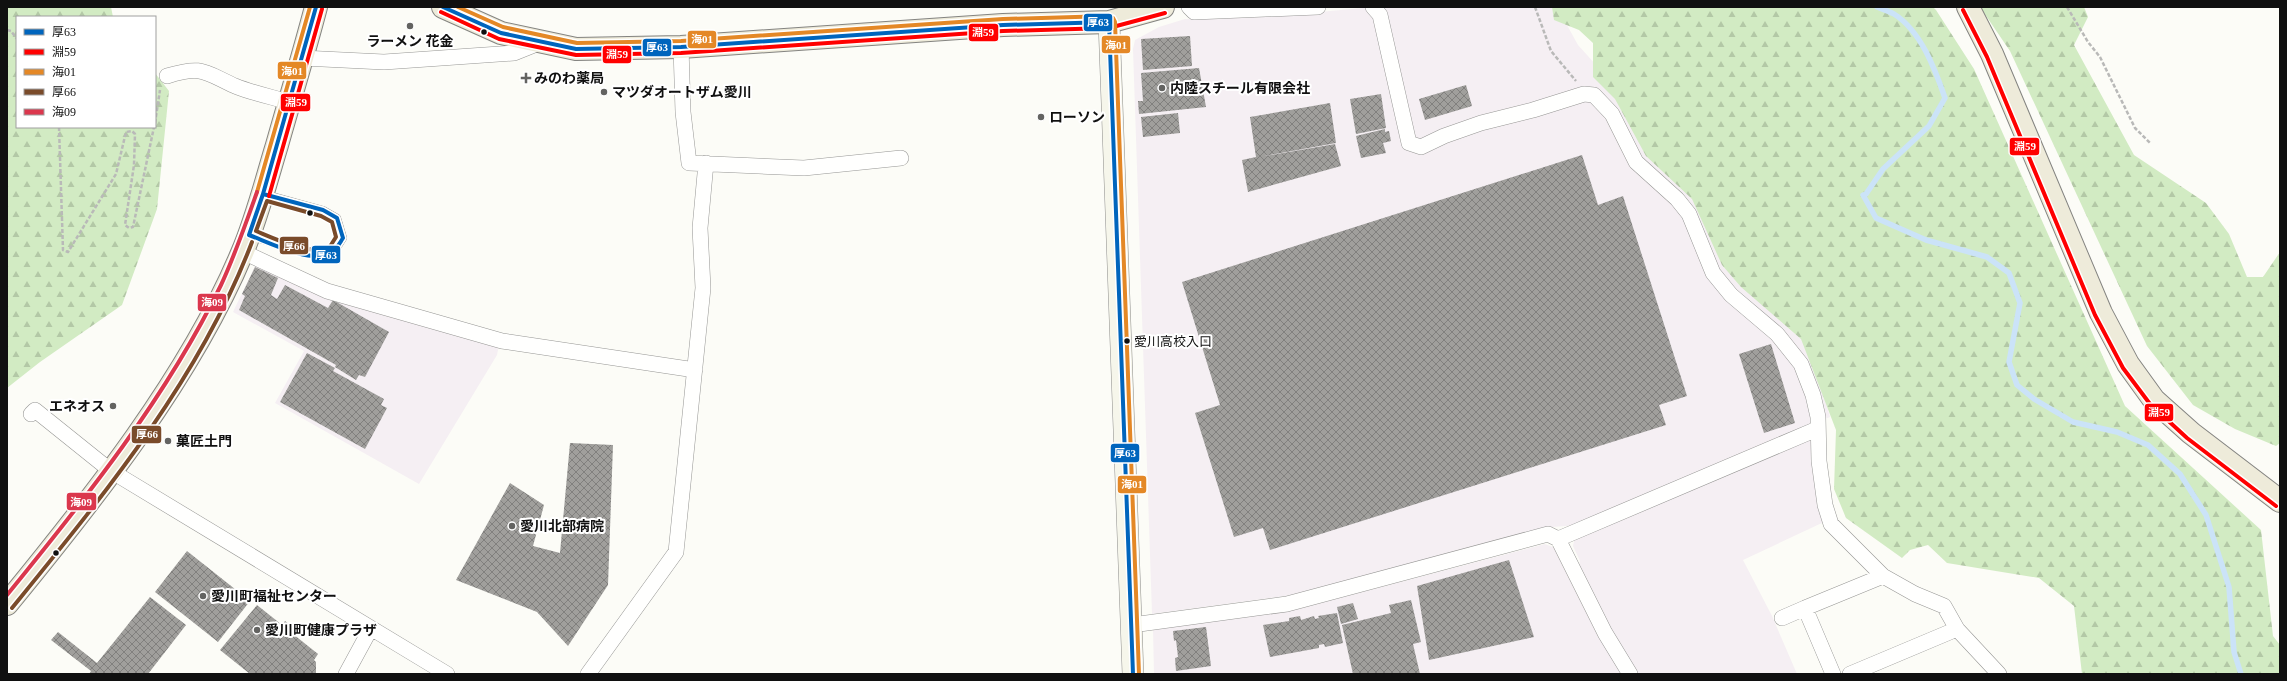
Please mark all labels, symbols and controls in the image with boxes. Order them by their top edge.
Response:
line badge: 厚63 [1083,13,1113,32]
legend [16,16,156,128]
text: 厚63 [1087,16,1109,28]
marker: ラーメン 花金 [405,21,415,31]
line badge: 淵59 [968,23,999,42]
text: 厚63 [52,25,76,39]
text: 淵59 [972,26,994,38]
unlabelled marker [479,27,489,37]
line badge: 海01 [687,30,717,49]
text: 海01 [691,33,713,45]
place label: ラーメン 花金 [367,34,453,49]
line badge: 海01 [1101,35,1131,54]
line badge: 厚63 [642,38,672,57]
text: 海01 [1105,39,1127,51]
text: 厚63 [646,41,668,53]
text: 淵59 [52,45,76,59]
line badge: 淵59 [602,45,632,64]
text: 淵59 [606,48,628,60]
line badge: 海01 [277,61,307,80]
text: 海01 [52,65,76,79]
text: 海01 [281,65,303,77]
place label: みのわ薬局 [534,71,604,86]
marker: みのわ薬局 [521,73,531,83]
place label: 内陸スチール有限会社 [1170,80,1310,96]
marker: 内陸スチール有限会社 [1157,83,1167,93]
place label: マツダオートザム愛川 [612,84,752,100]
text: 厚66 [52,85,76,99]
marker: マツダオートザム愛川 [599,87,609,97]
line badge: 淵59 [280,93,311,112]
text: 淵59 [285,96,307,108]
text: 海09 [52,105,76,119]
place label: ローソン [1049,110,1105,125]
marker: ローソン [1036,112,1046,122]
line badge: 淵59 [2009,137,2040,156]
text: 淵59 [2014,140,2036,152]
unlabelled marker [305,208,315,218]
line badge: 厚66 [279,236,309,255]
text: 厚66 [283,240,305,252]
line badge: 厚63 [311,245,341,264]
text: 厚63 [315,249,337,261]
line badge: 海09 [197,293,227,312]
text: 海09 [201,296,223,308]
place label: 愛川高校入口 [1134,334,1212,349]
marker: 愛川高校入口 [1122,336,1132,346]
place label: エネオス [49,399,105,414]
marker: エネオス [108,401,118,411]
line badge: 淵59 [2144,403,2174,422]
text: 淵59 [2148,406,2171,418]
line badge: 厚66 [131,425,162,444]
text: 厚66 [136,428,158,440]
place label: 菓匠土門 [176,434,232,449]
marker: 菓匠土門 [163,436,173,446]
line badge: 厚63 [1110,443,1140,463]
text: 厚63 [1114,447,1136,459]
line badge: 海01 [1117,475,1147,494]
text: 海01 [1121,478,1143,490]
line badge: 海09 [66,492,97,511]
text: 海09 [70,496,92,508]
place label: 愛川北部病院 [520,519,604,534]
marker: 愛川北部病院 [507,521,517,531]
unlabelled marker [51,548,61,558]
place label: 愛川町福祉センター [211,589,337,604]
marker: 愛川町福祉センター [198,591,208,601]
place label: 愛川町健康プラザ [265,622,377,638]
marker: 愛川町健康プラザ [252,625,262,635]

